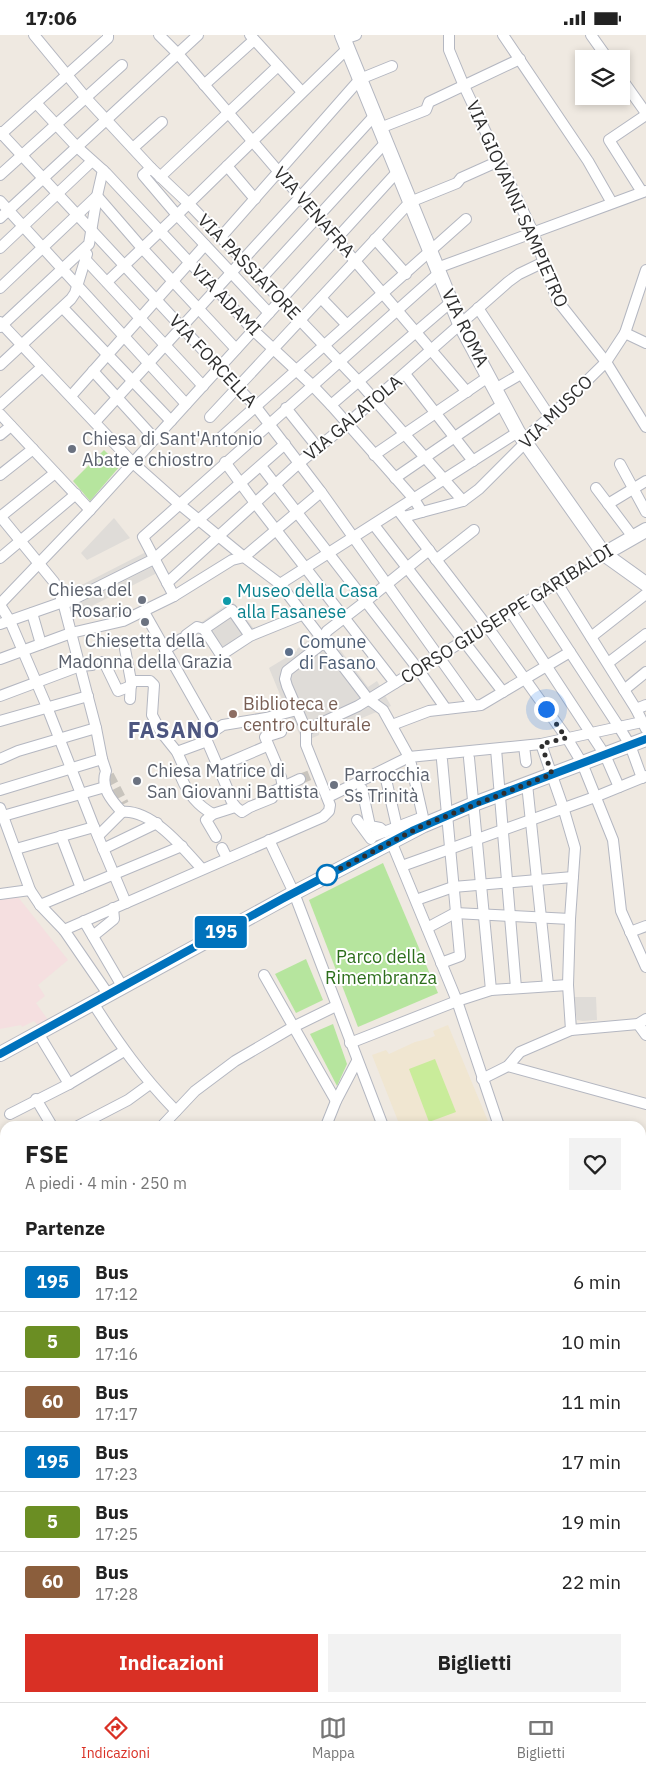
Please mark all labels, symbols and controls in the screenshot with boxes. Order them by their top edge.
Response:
text: 17:06 [25,6,77,30]
map controls [575,50,630,105]
button: layers [575,50,630,105]
street label: VIA GIOVANNI SAMPIETRO [461,97,574,311]
street label: VIA VENAFRA [269,162,360,262]
street label: VIA PASSIATORE [193,209,306,324]
street label: VIA ADAMI [187,259,266,340]
street label: VIA ROMA [437,285,494,371]
street label: VIA FORCELLA [164,309,263,412]
street label: VIA GALATOLA [299,370,407,465]
street label: VIA MUSCO [514,370,597,453]
place label: Chiesa di Sant'Antonio Abate e chiostro [82,427,263,471]
marker: Chiesa di Sant'Antonio Abate e chiostro [66,443,78,455]
street label: CORSO GIUSEPPE GARIBALDI [396,539,617,689]
place label: Chiesa del Rosario [48,578,132,622]
place label: Museo della Casa alla Fasanese [237,579,378,623]
marker: Chiesa del Rosario [136,594,148,606]
marker: Museo della Casa alla Fasanese [221,595,233,607]
marker: Chiesetta della Madonna della Grazia [139,616,151,628]
place label: Chiesetta della Madonna della Grazia [58,629,232,673]
place label: Comune di Fasano [299,630,376,674]
marker: Comune di Fasano [283,646,295,658]
place label: Biblioteca e centro culturale [243,692,371,736]
your location [534,697,559,722]
marker: Biblioteca e centro culturale [227,708,239,720]
district label: FASANO [128,715,220,744]
place label: Chiesa Matrice di San Giovanni Battista [147,759,319,803]
place label: Parrocchia Ss Trinità [344,763,430,807]
marker: Chiesa Matrice di San Giovanni Battista [131,775,143,787]
marker: Parrocchia Ss Trinità [328,779,340,791]
unlabelled marker [316,864,338,886]
line badge: 195 [192,916,250,948]
text: 195 [205,920,237,943]
park label: Parco della Rimembranza [325,945,437,989]
text: FSE [25,1138,69,1170]
button: heart [569,1138,621,1190]
text: A piedi · 4 min · 250 m [25,1173,187,1193]
text: Partenze [25,1216,105,1240]
text: Bus [95,1260,129,1284]
text: 195 [36,1270,69,1293]
text: 6 min [573,1270,621,1294]
text: 17:12 [95,1284,138,1304]
text: Bus [95,1320,129,1344]
text: 5 [47,1330,58,1353]
text: 10 min [562,1330,621,1354]
text: 17:16 [95,1344,138,1364]
text: Bus [95,1380,129,1404]
text: 60 [42,1390,63,1413]
text: 11 min [562,1390,621,1414]
text: 17:17 [95,1404,138,1424]
text: Bus [95,1440,129,1464]
text: 195 [36,1450,69,1473]
text: 17 min [562,1450,621,1474]
text: 17:23 [95,1464,138,1484]
text: Bus [95,1500,129,1524]
text: 5 [47,1510,58,1533]
text: 19 min [562,1510,621,1534]
text: 17:25 [95,1524,138,1544]
text: Bus [95,1560,129,1584]
text: 60 [42,1570,63,1593]
text: 22 min [562,1570,621,1594]
text: 17:28 [95,1584,138,1604]
button: Indicazioni [25,1634,318,1692]
button: Biglietti [328,1634,621,1692]
tab: Indicazioni [81,1714,150,1762]
tab: Mappa [312,1714,355,1762]
tab: Biglietti [517,1714,565,1762]

